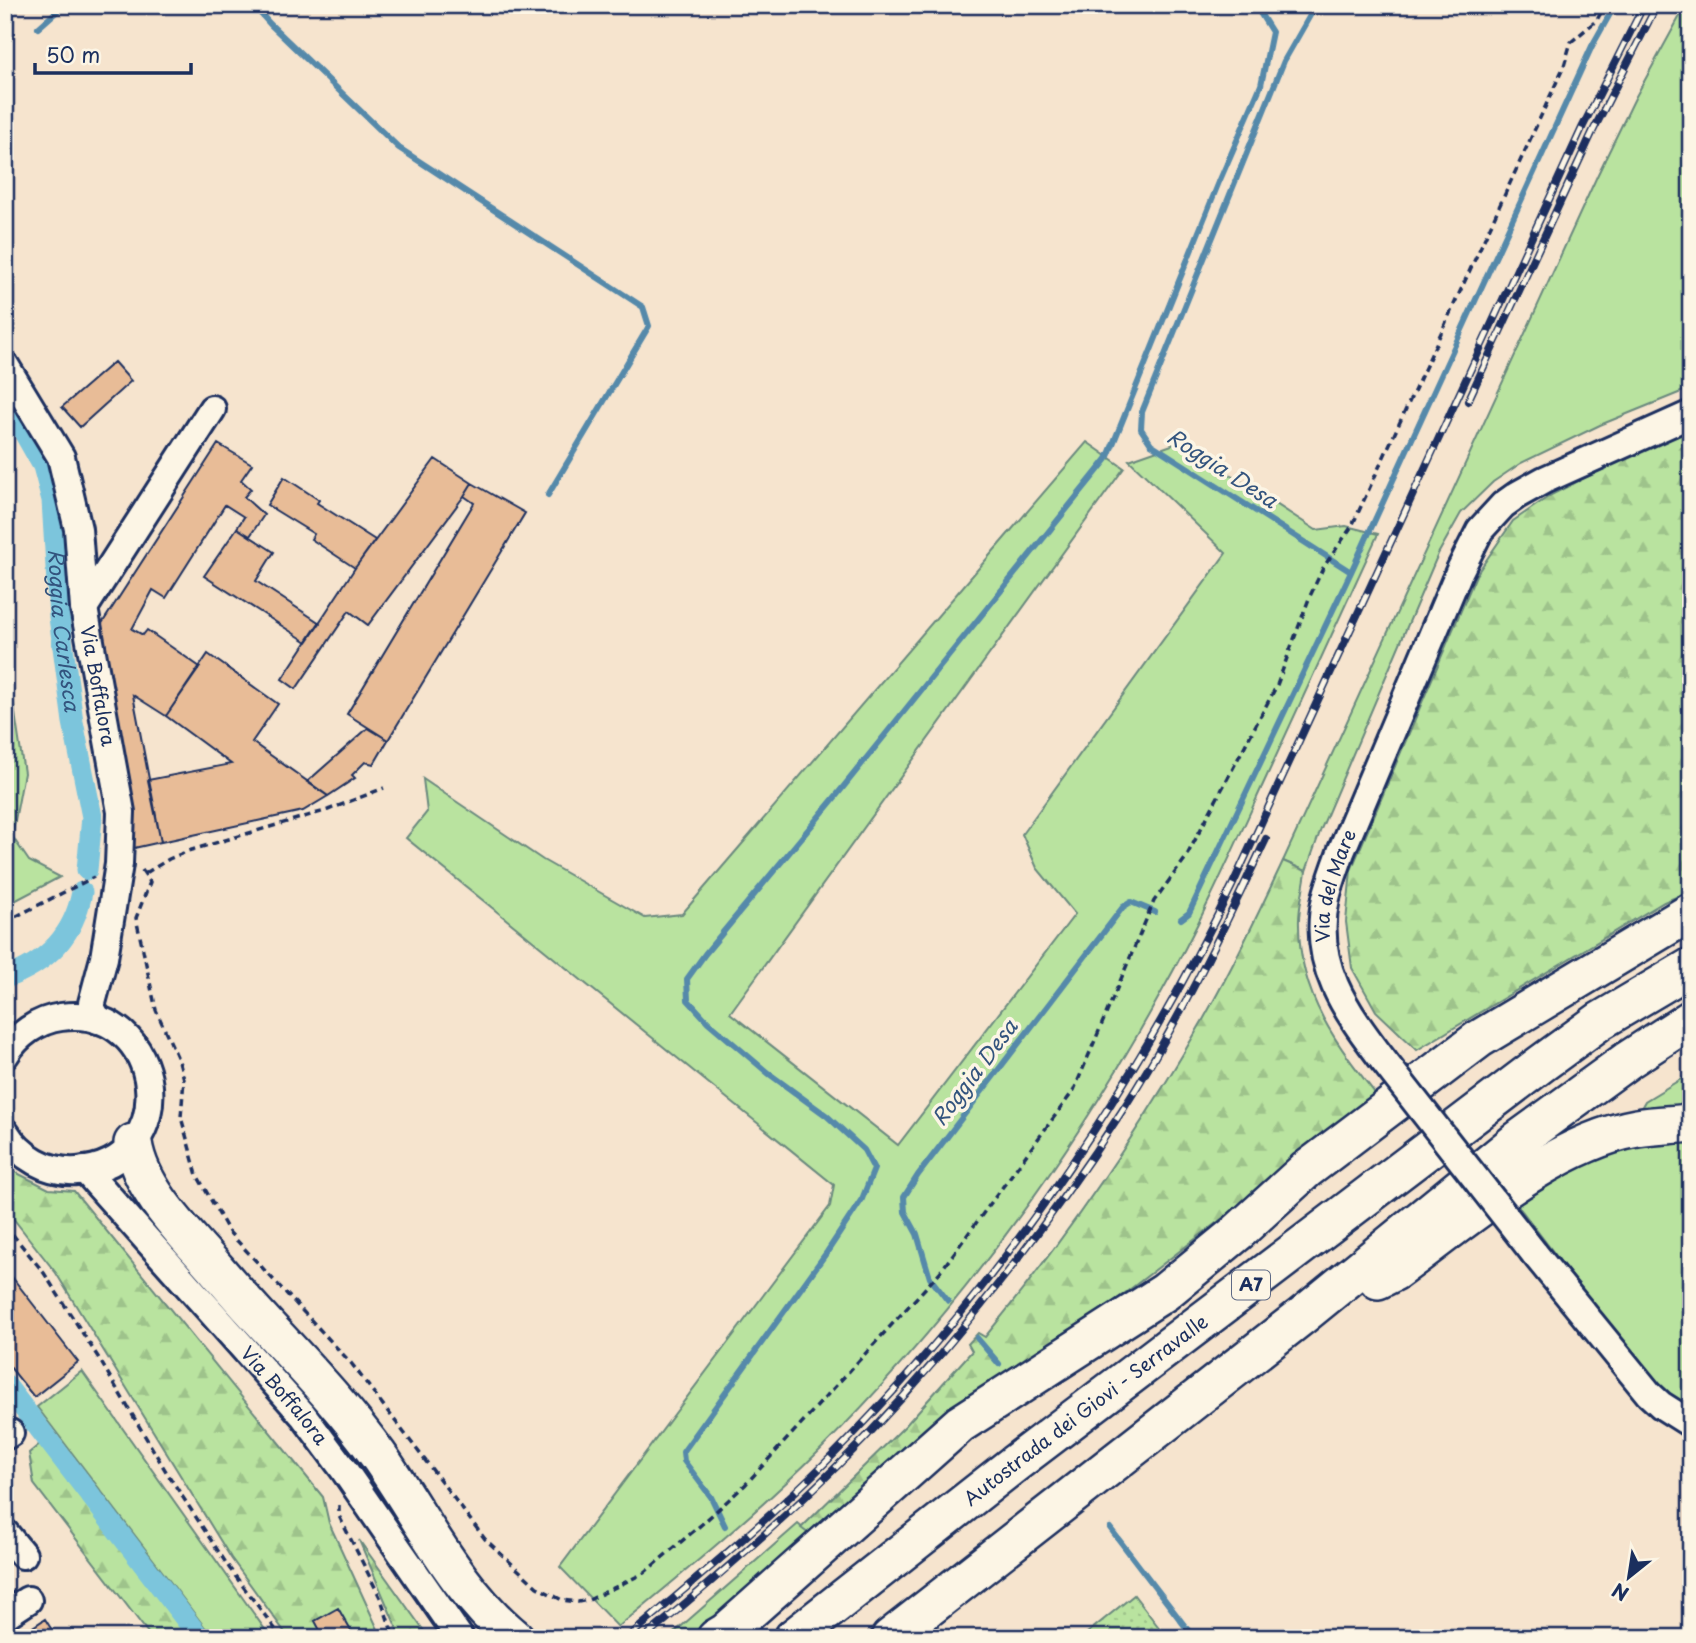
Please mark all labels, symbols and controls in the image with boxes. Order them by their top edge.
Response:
scale bar [35,32,191,76]
text: 50 m [46,38,100,70]
water label: Roggia Desa [1162,420,1285,516]
water label: Roggia Carlesca [41,548,90,714]
street label: Via Boffalora [74,623,124,749]
street label: Via del Mare [1307,824,1362,943]
water label: Roggia Desa [923,1011,1025,1132]
road number: A7 [1232,1270,1270,1300]
street label: Autostrada dei Giovi - Serravalle [957,1307,1213,1512]
street label: Via Boffalora [235,1339,336,1451]
north arrow [1594,1542,1664,1612]
text: N [1606,1577,1634,1608]

